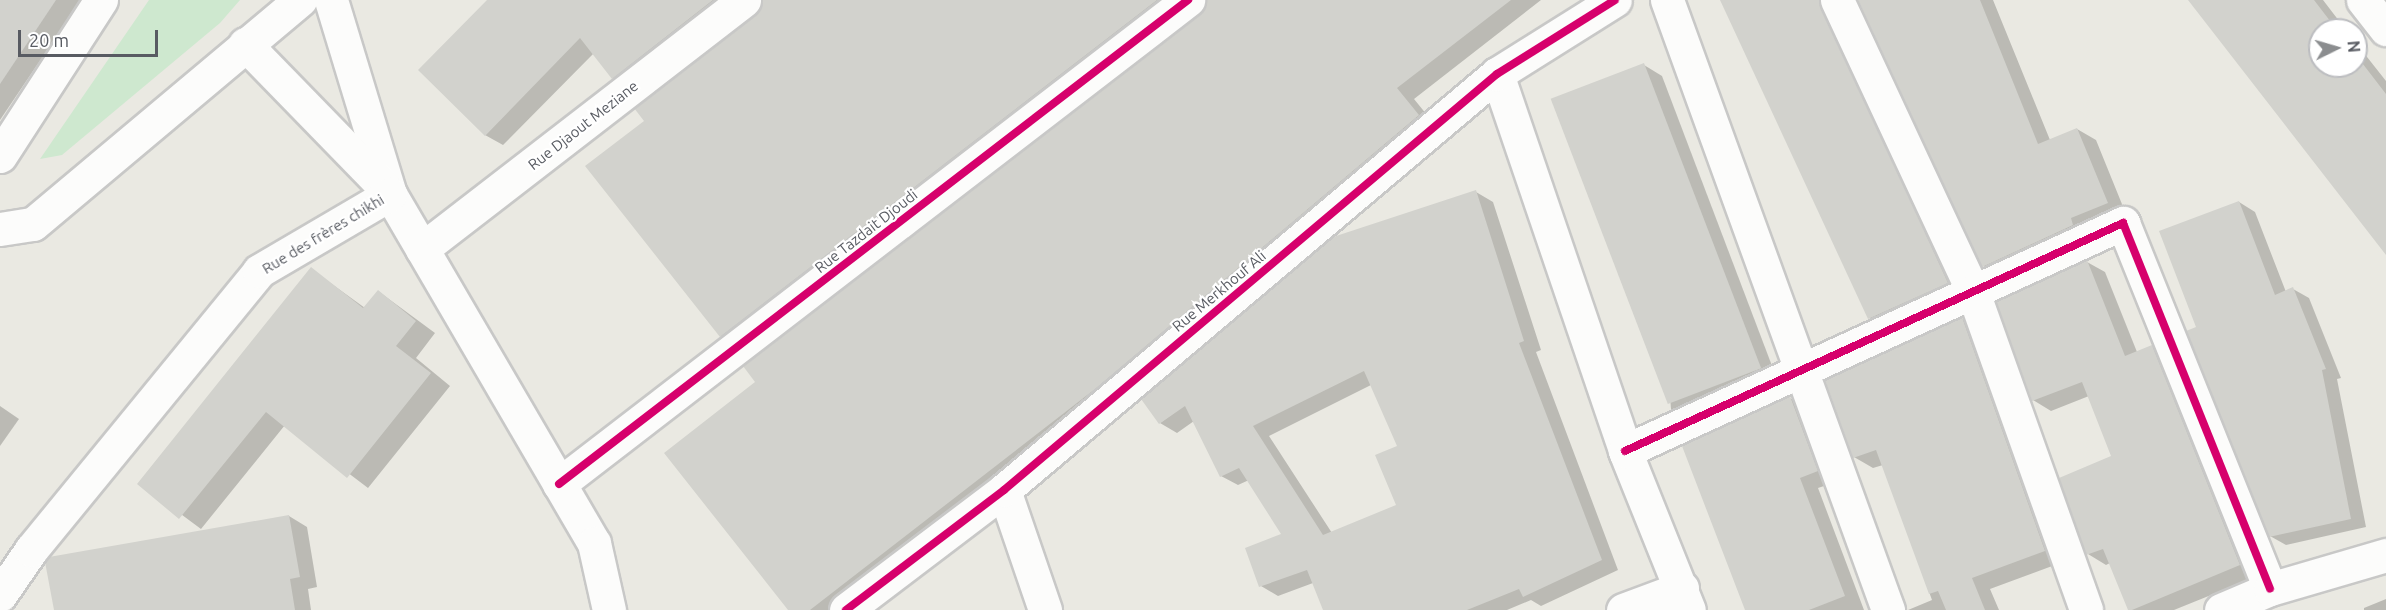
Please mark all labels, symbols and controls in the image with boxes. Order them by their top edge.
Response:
scale bar [21,18,160,56]
north arrow [2308,18,2368,78]
text: 20 m [29,30,69,50]
text: N [2344,40,2363,53]
street label: Rue Djaout Meziane [524,76,642,174]
street label: Rue Tazdait Djoudi [811,185,921,277]
street label: Rue des frères chikhi [259,190,387,278]
street label: Rue Merkhouf Ali [1169,247,1269,335]

